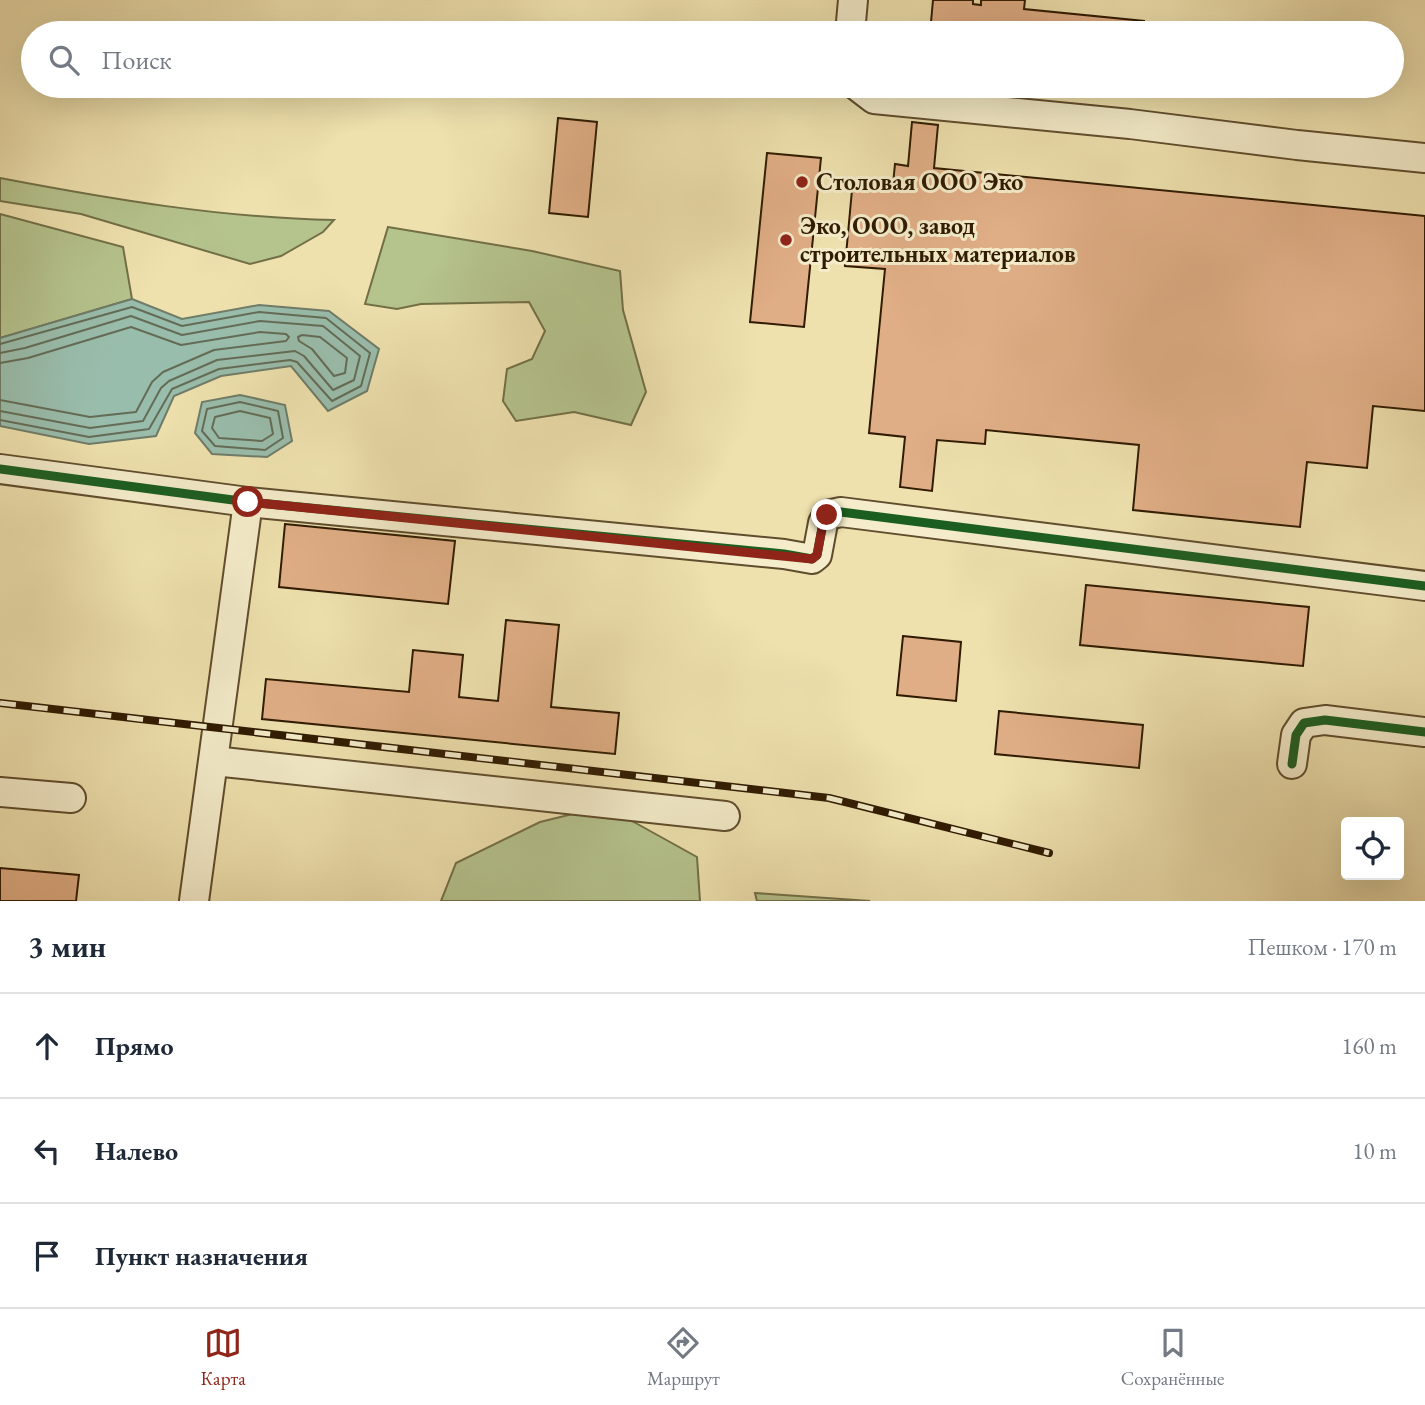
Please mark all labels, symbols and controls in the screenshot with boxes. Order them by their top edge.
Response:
search box [21,21,1404,98]
icon: search [45,41,83,79]
text: Поиск [101,43,172,77]
place label: Столовая ООО Эко [816,166,1023,197]
marker: Столовая ООО Эко [794,174,810,190]
place label: Эко, ООО, завод строительных материалов [800,210,1075,269]
marker: Эко, ООО, завод строительных материалов [778,232,794,248]
route start [232,486,263,517]
route end [811,499,842,530]
map controls [1341,817,1404,880]
button: locate [1341,817,1404,880]
text: 3 мин [28,927,106,966]
text: Пешком · 170 m [1248,932,1397,962]
icon: ahead [28,1027,66,1065]
text: Прямо [95,1029,174,1063]
text: 160 m [1341,1031,1397,1061]
icon: left [28,1132,66,1170]
text: Налево [95,1134,178,1168]
text: 10 m [1352,1136,1397,1166]
icon: arrive [28,1237,66,1275]
text: Пункт назначения [95,1239,308,1273]
tab: Карта [201,1324,246,1391]
tab: Маршрут [647,1324,720,1391]
tab: Сохранённые [1121,1324,1224,1391]

